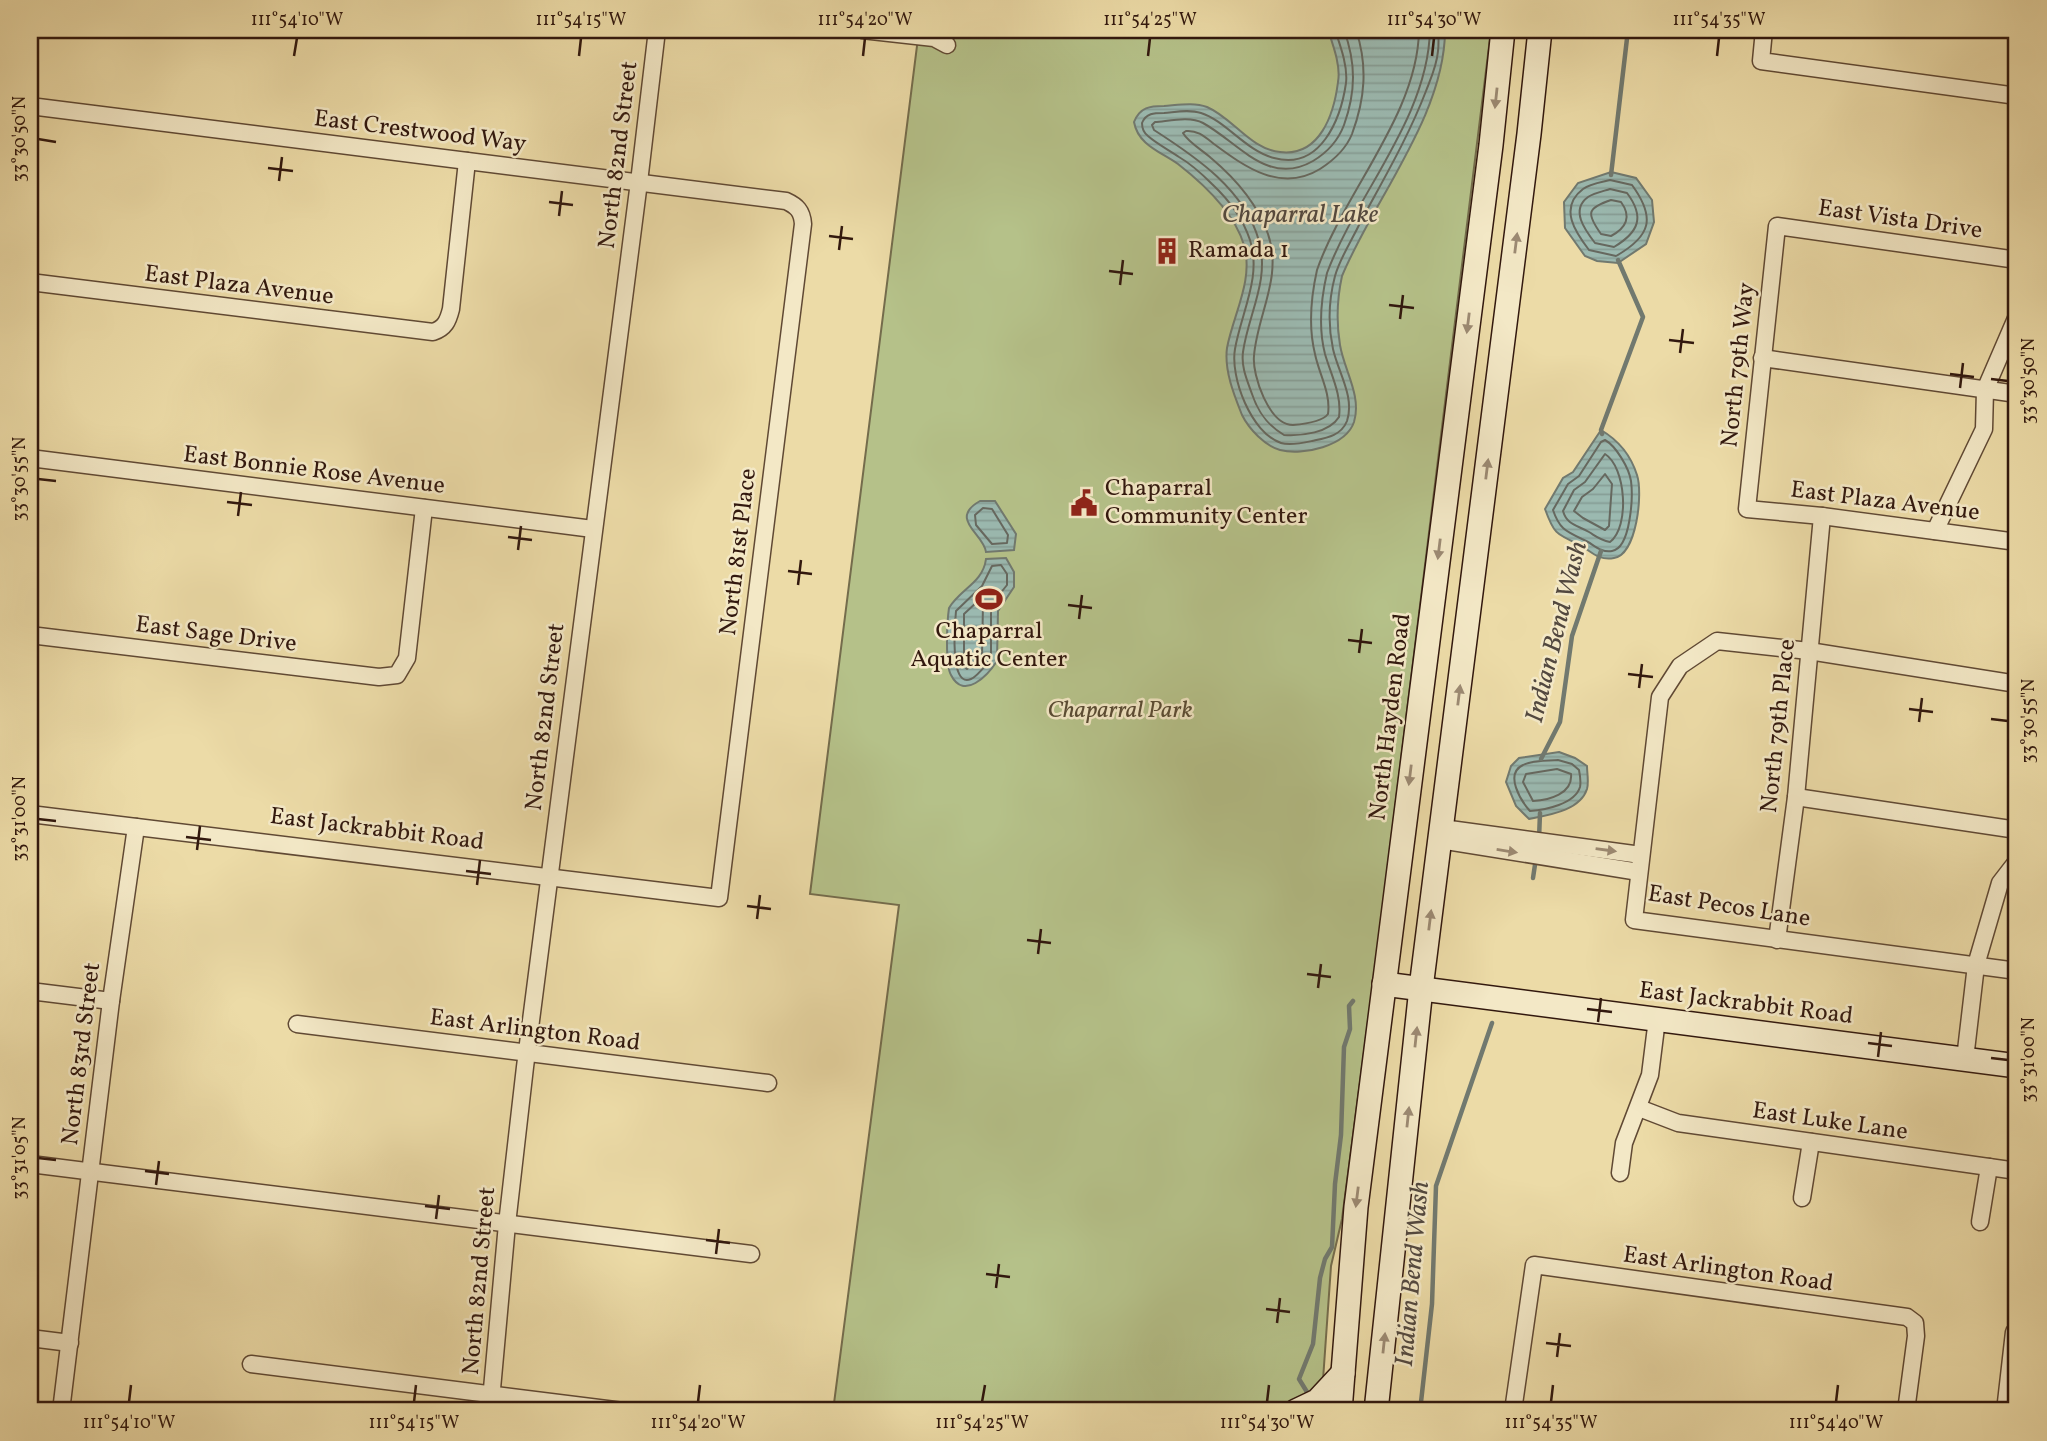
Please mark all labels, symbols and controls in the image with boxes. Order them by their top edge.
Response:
text: 111°54'10"W [251,8,343,33]
text: 111°54'15"W [536,8,626,33]
text: 111°54'20"W [817,8,913,33]
text: 111°54'25"W [1103,8,1197,33]
text: 111°54'30"W [1387,8,1481,33]
text: 111°54'35"W [1672,8,1766,33]
street label: North 82nd Street [591,59,647,251]
one-way arrow [1490,87,1501,109]
text: 33°30'50"N [8,96,33,182]
street label: East Crestwood Way [312,102,528,162]
street label: East Vista Drive [1816,192,1984,248]
water label: Chaparral Lake [1222,197,1379,233]
one-way arrow [1510,232,1521,254]
place label: Ramada 1 [1188,234,1289,268]
building icon: Ramada 1 [1152,236,1182,266]
street label: East Plaza Avenue [143,258,335,314]
street label: North 79th Way [1713,281,1765,449]
one-way arrow [1462,313,1473,335]
text: 33°30'50"N [2017,338,2042,424]
text: 33°30'55"N [8,437,33,521]
street label: East Bonnie Rose Avenue [181,438,447,504]
one-way arrow [1482,458,1493,480]
street label: North 81st Place [712,466,766,638]
place label: Chaparral Community Center [1105,472,1308,534]
street label: East Plaza Avenue [1789,474,1981,530]
public building icon: Chaparral Community Center [1069,488,1099,518]
water label: Indian Bend Wash [1517,537,1597,727]
one-way arrow [1434,538,1445,560]
sports icon: Chaparral Aquatic Center [974,584,1004,614]
street label: East Sage Drive [133,608,299,662]
street label: North Hayden Road [1361,611,1421,823]
place label: Chaparral Aquatic Center [911,615,1067,677]
street label: North 82nd Street [518,621,574,813]
street label: North 79th Place [1753,637,1805,815]
text: 33°30'55"N [2017,679,2042,763]
one-way arrow [1453,683,1464,705]
park label: Chaparral Park [1047,694,1193,728]
one-way arrow [1405,764,1416,786]
text: 33°31'00"N [8,776,33,862]
street label: East Jackrabbit Road [268,800,486,860]
one-way arrow [1595,845,1617,856]
one-way arrow [1497,846,1519,857]
street label: East Pecos Lane [1645,877,1813,937]
one-way arrow [1424,909,1435,931]
street label: North 83rd Street [54,961,110,1147]
street label: East Jackrabbit Road [1637,974,1855,1034]
street label: East Arlington Road [428,1001,642,1061]
text: 33°31'00"N [2017,1017,2042,1103]
one-way arrow [1411,1026,1422,1048]
street label: East Luke Lane [1750,1094,1910,1150]
one-way arrow [1402,1106,1413,1128]
text: 33°31'05"N [8,1116,33,1200]
water label: Indian Bend Wash [1387,1180,1439,1368]
street label: North 82nd Street [455,1185,505,1377]
one-way arrow [1352,1186,1363,1208]
street label: East Arlington Road [1621,1238,1835,1302]
one-way arrow [1378,1332,1389,1354]
text: 111°54'10"W [83,1411,175,1436]
text: 111°54'15"W [369,1411,459,1436]
text: 111°54'20"W [650,1411,746,1436]
text: 111°54'25"W [935,1411,1029,1436]
text: 111°54'30"W [1220,1411,1314,1436]
text: 111°54'35"W [1504,1411,1598,1436]
text: 111°54'40"W [1789,1411,1883,1436]

